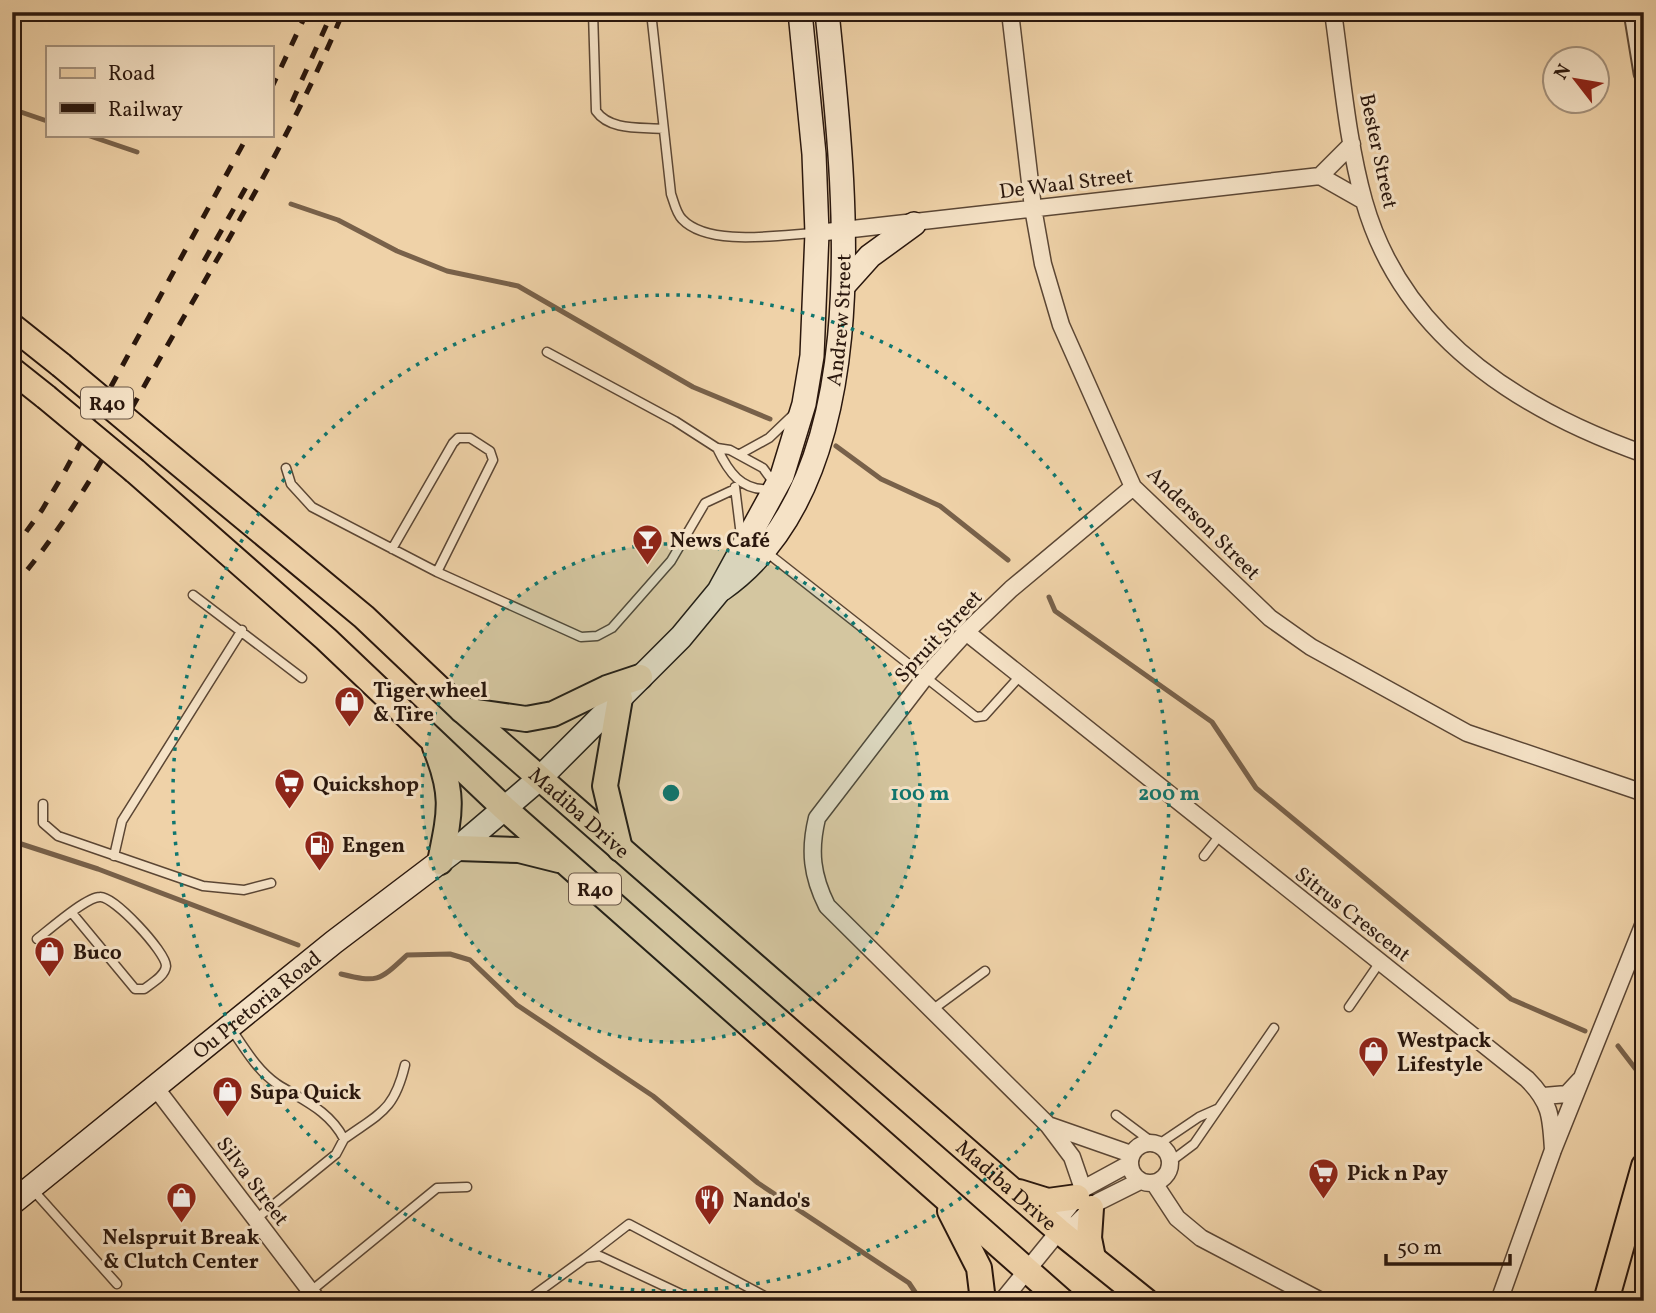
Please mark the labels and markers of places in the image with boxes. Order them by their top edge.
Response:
bar icon: News Café [630,523,664,567]
place label: News Café [670,527,770,556]
place label: Tiger wheel & Tire [373,677,488,730]
shop icon: Tiger wheel & Tire [333,685,367,729]
supermarket icon: Quickshop [273,767,307,811]
place label: Quickshop [313,771,419,800]
centre of rings [659,781,683,805]
fuel station icon: Engen [302,828,336,872]
place label: Engen [342,832,405,861]
shop icon: Buco [33,935,67,979]
place label: Buco [73,939,122,968]
place label: Westpack Lifestyle [1397,1027,1492,1080]
shop icon: Westpack Lifestyle [1357,1035,1391,1079]
shop icon: Supa Quick [210,1075,244,1119]
place label: Supa Quick [250,1079,362,1108]
supermarket icon: Pick n Pay [1307,1156,1341,1200]
place label: Pick n Pay [1347,1160,1448,1189]
shop icon: Nelspruit Break & Clutch Center [164,1180,198,1224]
restaurant icon: Nando's [693,1183,727,1227]
place label: Nando's [733,1187,810,1216]
place label: Nelspruit Break & Clutch Center [102,1224,260,1277]

